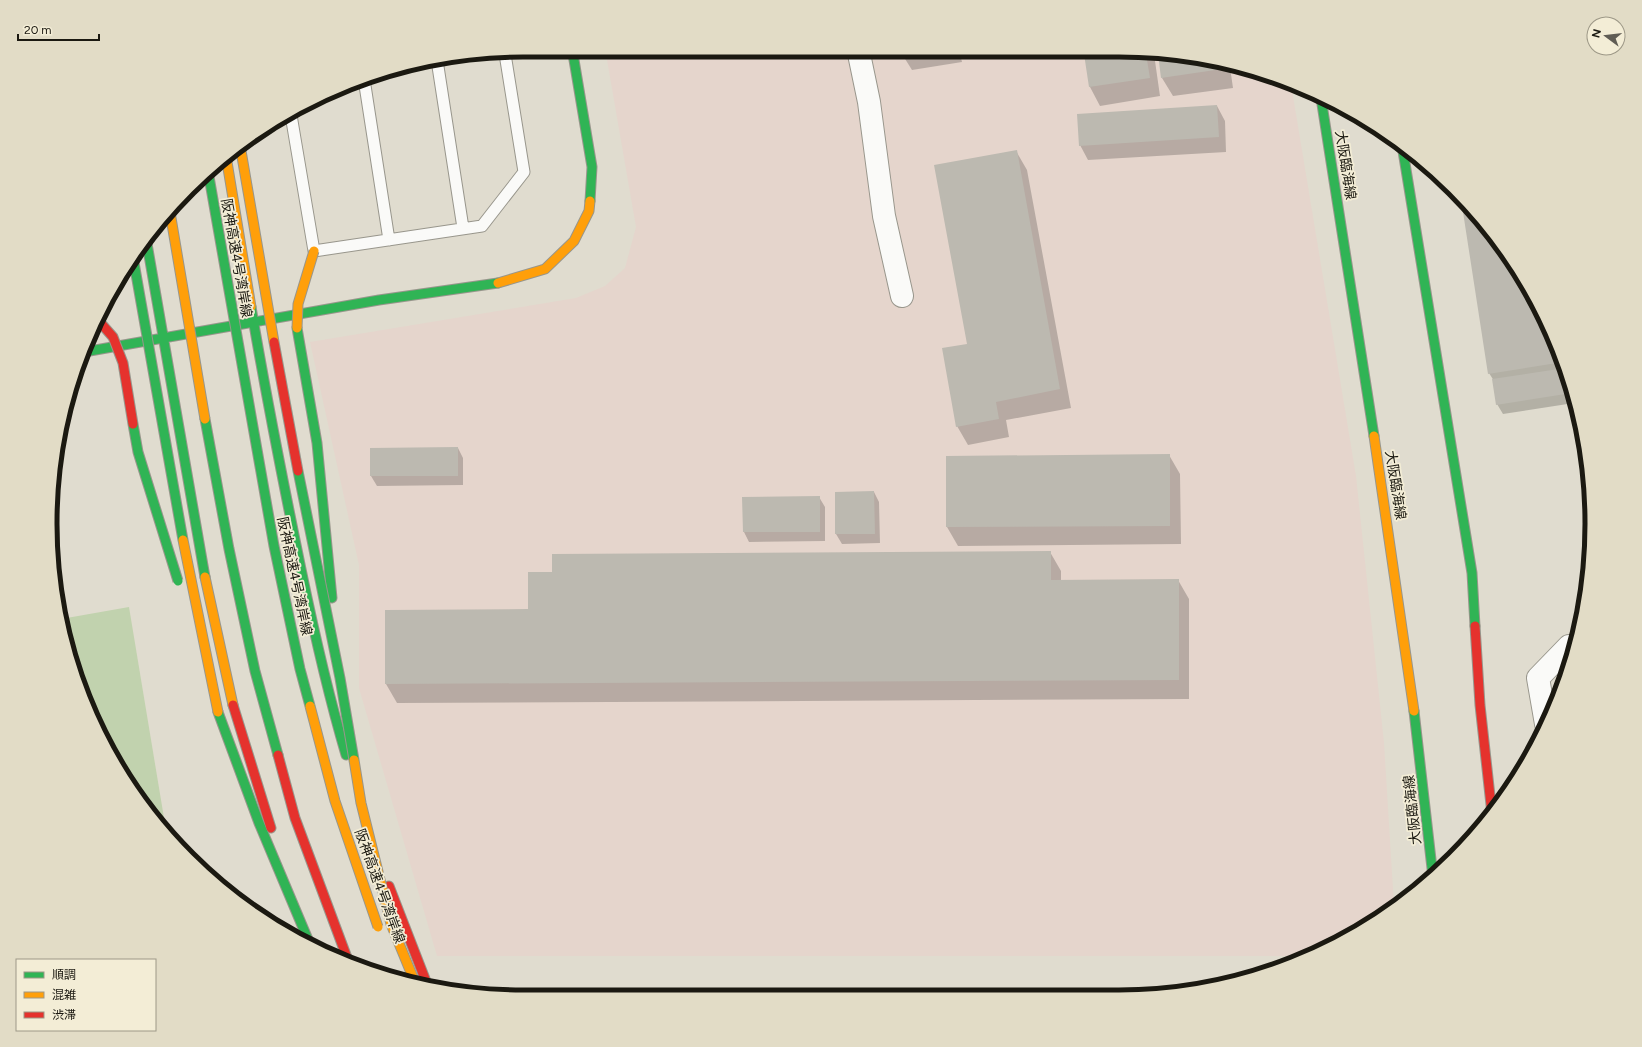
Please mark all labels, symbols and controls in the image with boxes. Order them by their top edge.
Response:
scale bar [18,16,99,42]
north arrow [1586,16,1626,56]
text: 20 m [24,23,52,37]
text: N [1589,28,1604,39]
street label: 大阪臨海線 [1332,129,1359,201]
street label: 阪神高速4号湾岸線 [218,197,255,319]
street label: 大阪臨海線 [1382,449,1409,521]
street label: 阪神高速4号湾岸線 [274,515,315,637]
street label: 大阪臨海線 [1400,774,1425,846]
street label: 阪神高速4号湾岸線 [351,827,408,946]
legend [16,959,156,1031]
text: 順調 [52,968,76,982]
text: 混雑 [52,988,76,1002]
text: 渋滞 [52,1008,76,1022]

